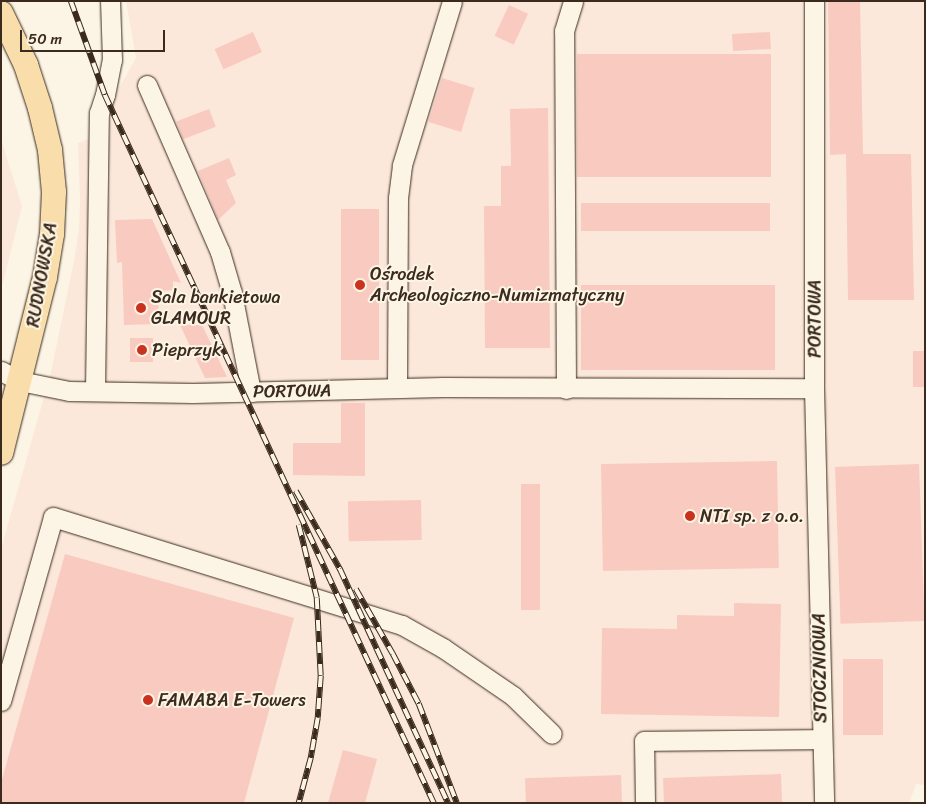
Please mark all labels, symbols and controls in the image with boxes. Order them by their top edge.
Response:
scale bar [22,20,168,52]
text: 50 m [28,26,62,52]
street label: RUDNOWSKA [22,221,62,329]
place label: Ośrodek Archeologiczno-Numizmatyczny [370,264,624,306]
marker: Ośrodek Archeologiczno-Numizmatyczny [354,279,366,291]
street label: PORTOWA [804,280,826,358]
place label: Sala bankietowa GLAMOUR [151,287,280,330]
marker: Sala bankietowa GLAMOUR [135,302,147,314]
place label: Pieprzyk [152,339,221,361]
marker: Pieprzyk [136,344,148,356]
street label: PORTOWA [253,380,331,402]
place label: NTI sp. z o.o. [700,505,804,527]
marker: NTI sp. z o.o. [684,510,696,522]
street label: STOCZNIOWA [808,613,832,723]
place label: FAMABA E-Towers [158,689,306,711]
marker: FAMABA E-Towers [142,694,154,706]

